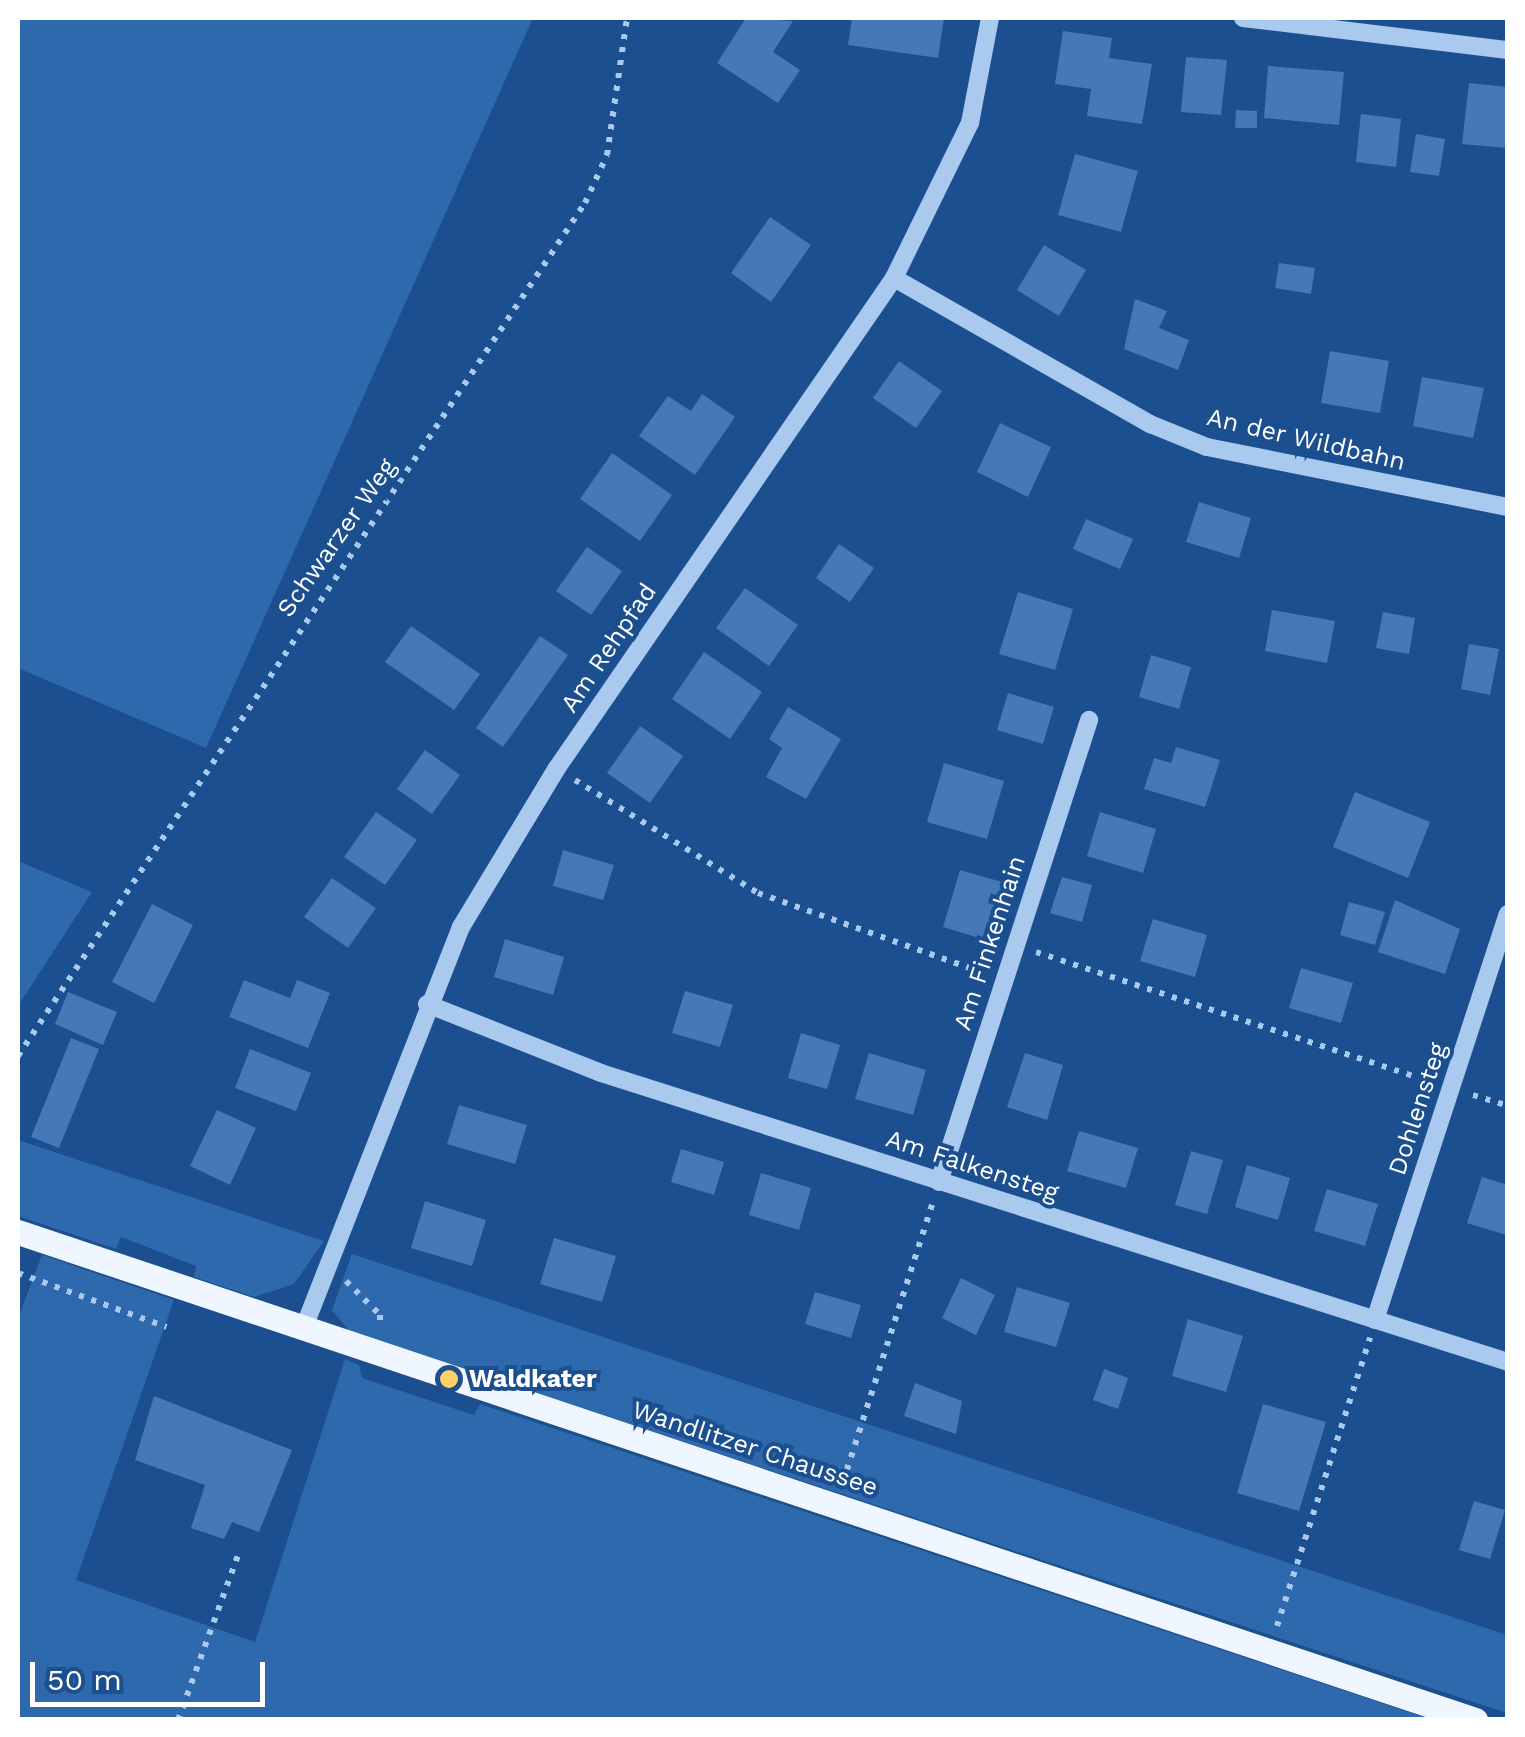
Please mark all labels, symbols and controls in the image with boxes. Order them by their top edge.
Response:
street label: An der Wildbahn [1203,402,1409,478]
street label: Schwarzer Weg [271,453,403,623]
street label: Am Rehpfad [555,578,663,718]
street label: Am Finkenhain [948,852,1032,1034]
street label: Dohlensteg [1383,1039,1453,1179]
street label: Am Falkensteg [882,1124,1062,1208]
place label: Waldkater [469,1364,597,1394]
marker: Waldkater [438,1368,460,1390]
street label: Wandlitzer Chaussee [628,1395,882,1503]
scale bar [35,1642,270,1704]
text: 50 m [47,1662,122,1697]

